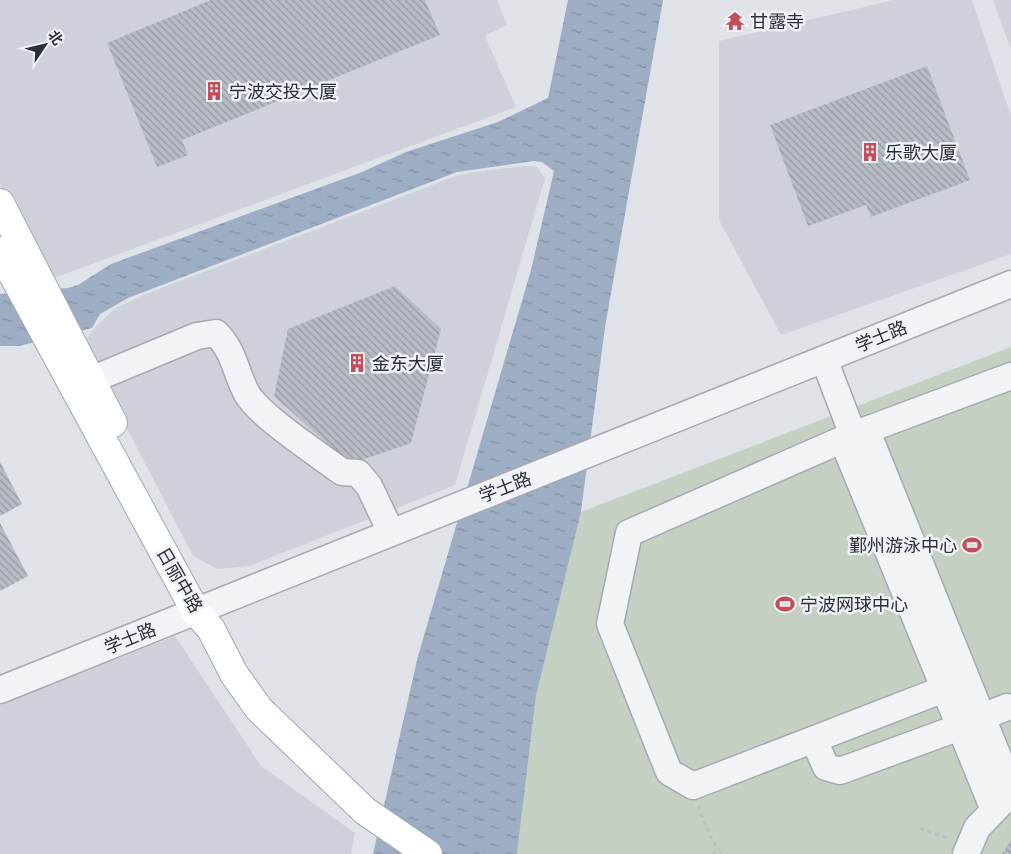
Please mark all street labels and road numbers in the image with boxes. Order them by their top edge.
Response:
street label: 学士路 [851,314,911,358]
street label: 学士路 [475,466,535,508]
street label: 日丽中路 [151,543,209,617]
street label: 学士路 [100,616,160,660]

